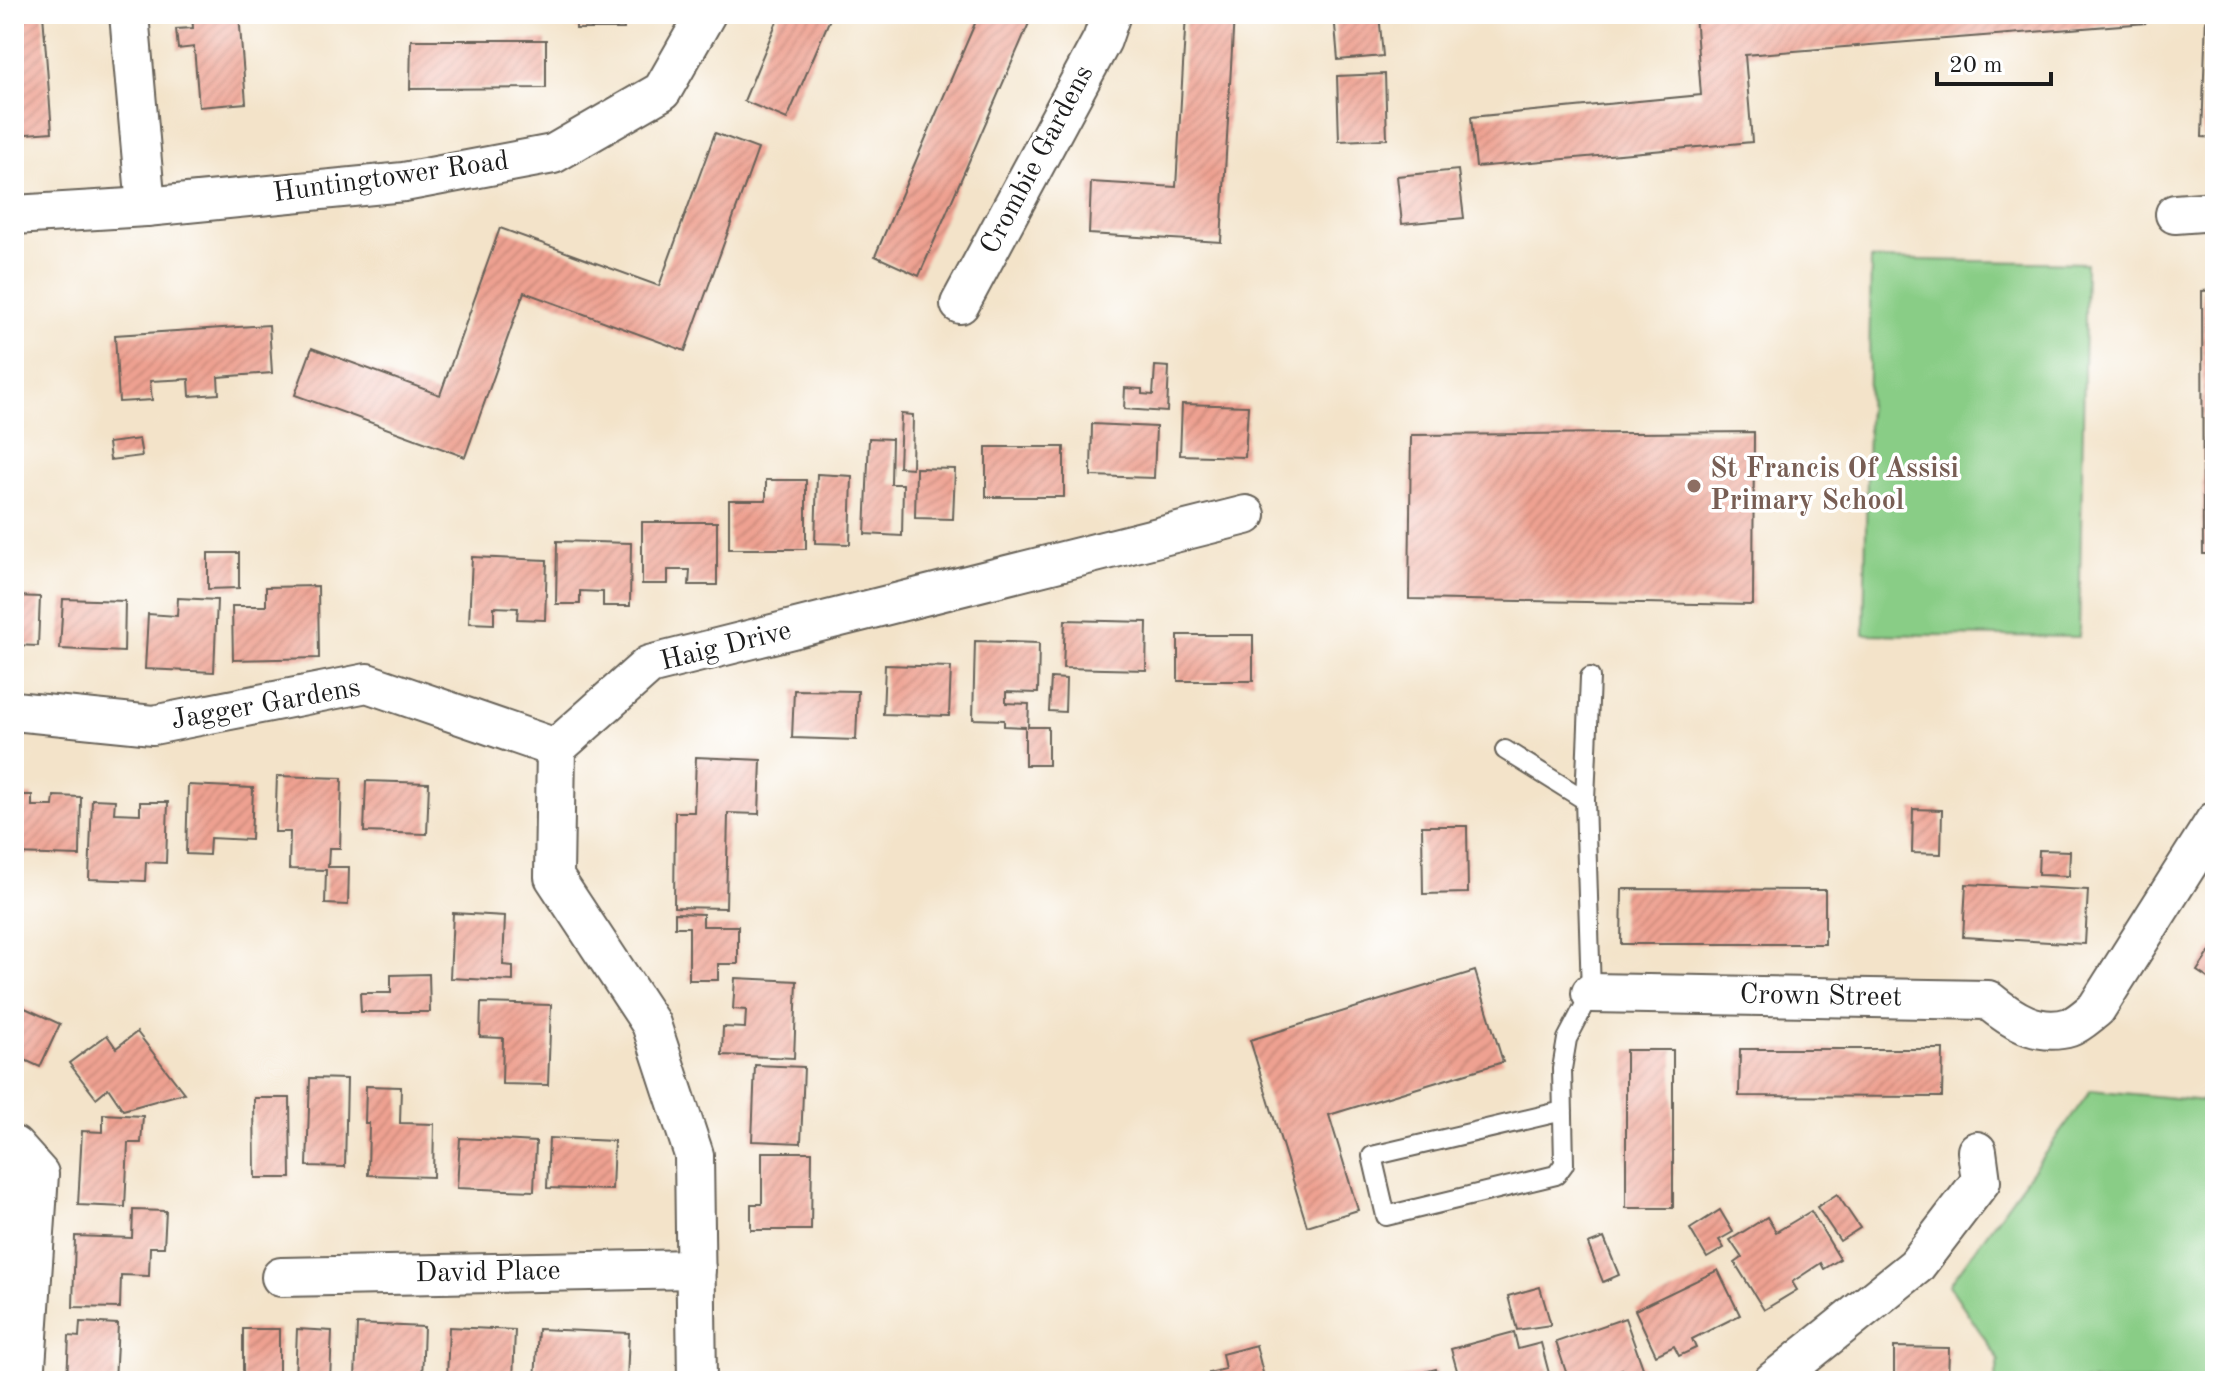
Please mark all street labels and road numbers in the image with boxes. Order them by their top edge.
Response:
street label: Crombie Gardens [977,61,1099,259]
street label: Huntingtower Road [271,148,511,208]
street label: Haig Drive [658,617,794,677]
street label: Jagger Gardens [169,675,363,735]
street label: Crown Street [1739,982,1903,1012]
street label: David Place [415,1258,561,1288]

